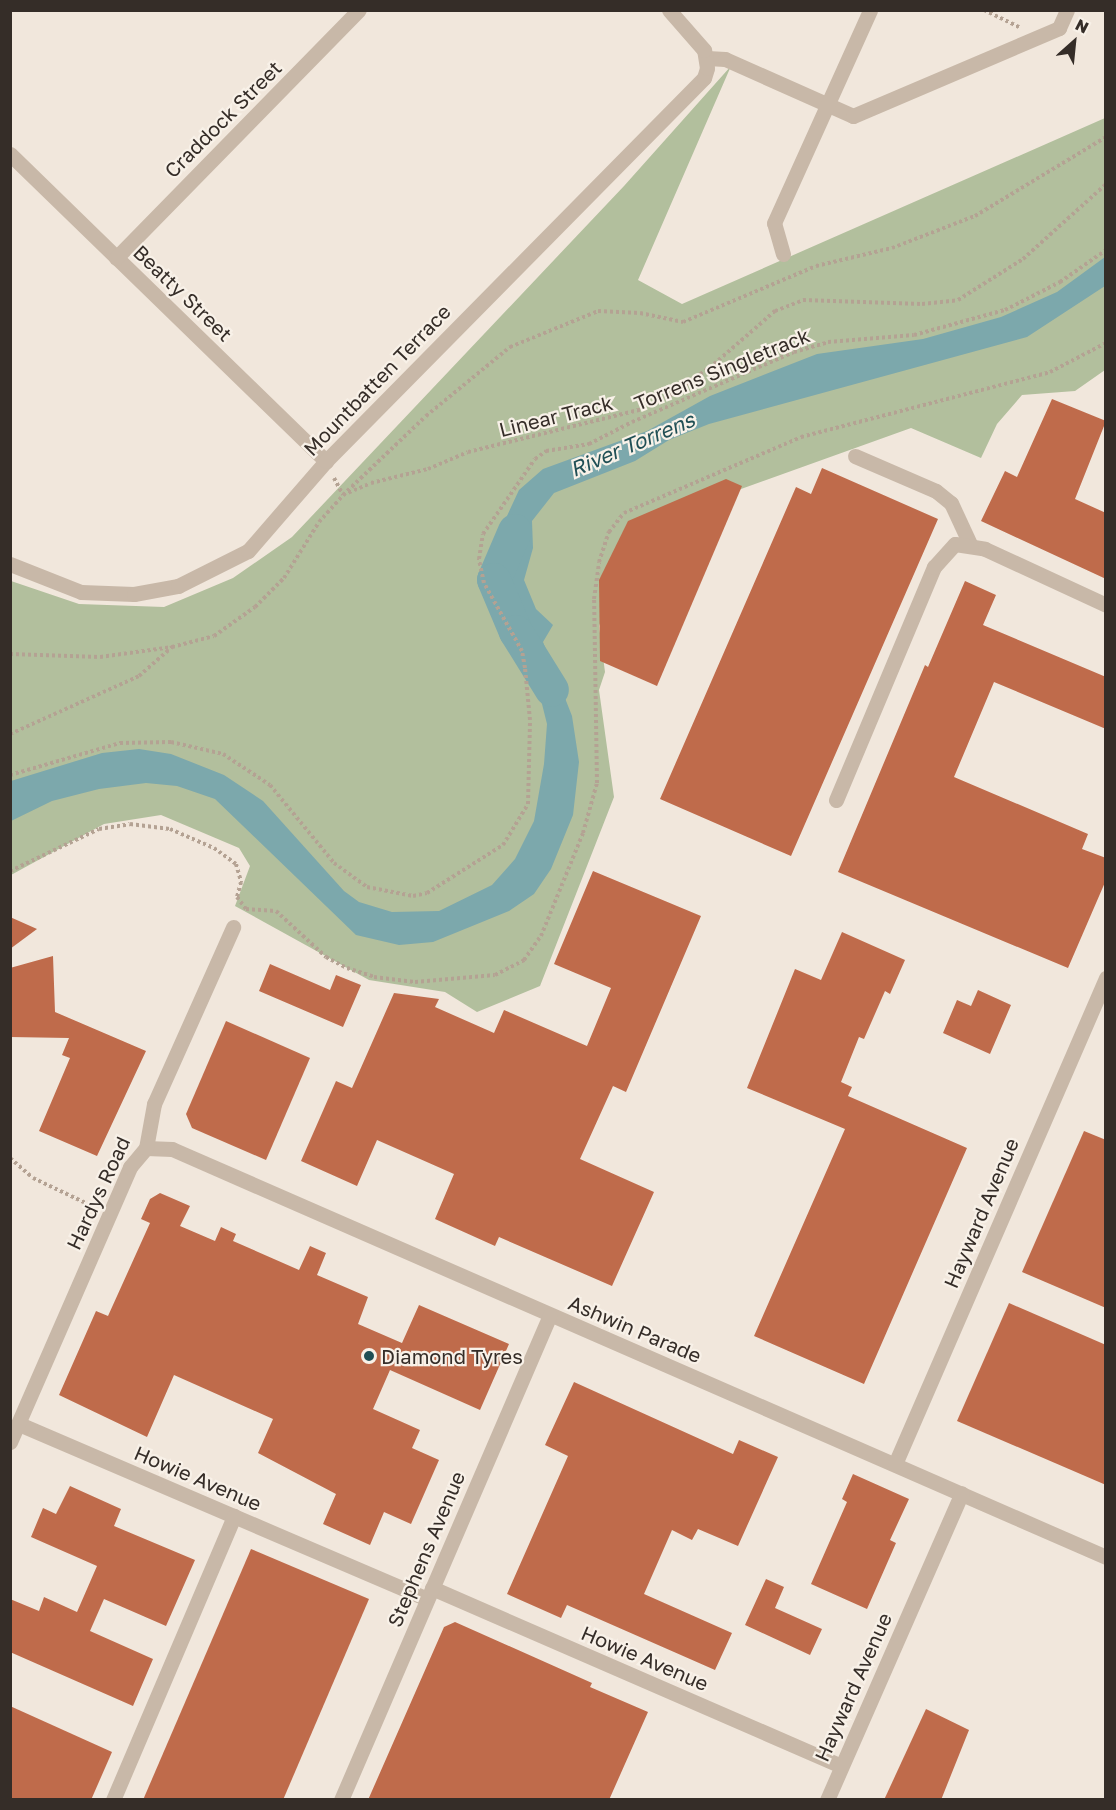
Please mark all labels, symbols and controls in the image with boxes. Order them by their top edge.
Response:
north arrow [1044,12,1104,72]
text: N [1072,14,1092,38]
street label: Craddock Street [160,56,286,182]
street label: Beatty Street [129,240,237,346]
street label: Mountbatten Terrace [299,299,455,461]
street label: Torrens Singletrack [631,323,813,415]
street label: Linear Track [497,390,615,442]
water label: River Torrens [566,406,698,482]
street label: Hardys Road [61,1133,135,1253]
street label: Hayward Avenue [939,1135,1023,1291]
street label: Ashwin Parade [565,1290,705,1368]
place label: Diamond Tyres [381,1344,523,1368]
marker: Diamond Tyres [362,1349,376,1363]
street label: Howie Avenue [131,1440,265,1516]
street label: Stephens Avenue [382,1468,470,1630]
street label: Hayward Avenue [809,1609,897,1765]
street label: Howie Avenue [578,1620,712,1696]

